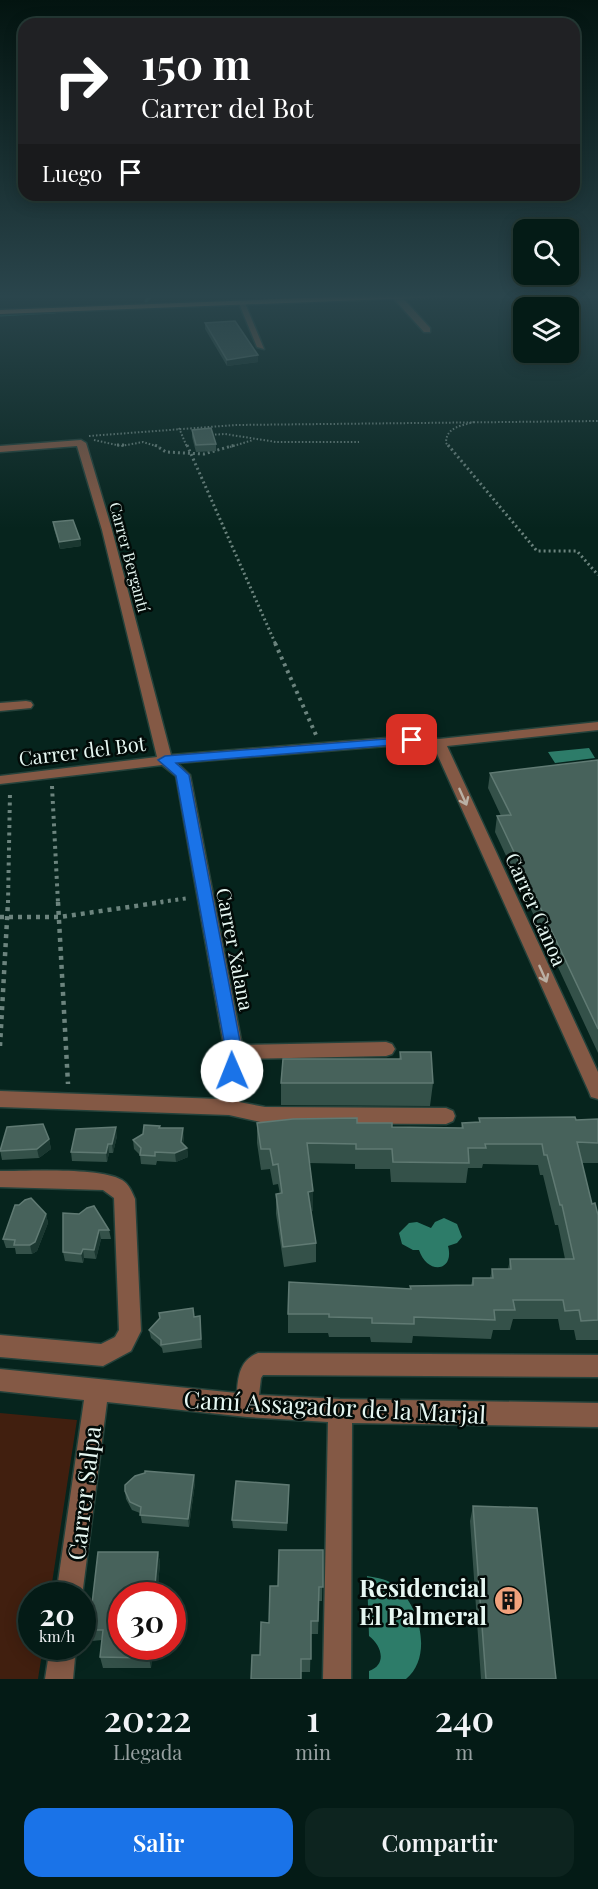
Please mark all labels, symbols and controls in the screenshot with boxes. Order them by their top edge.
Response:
text: 150 m [141,35,251,91]
icon: right [42,42,120,120]
text: Carrer del Bot [141,89,313,125]
icon: arrive [114,156,147,189]
text: Luego [42,158,102,188]
map controls [513,219,579,363]
button: search [513,219,579,285]
button: layers [513,297,579,363]
street label: Carrer Bergantí [105,500,155,615]
pin [386,714,437,765]
icon: arrive [395,723,428,756]
street label: Carrer del Bot [17,729,148,771]
one-way arrow [458,787,470,805]
street label: Carrer Canoa [500,848,574,970]
street label: Carrer Xalana [211,885,261,1013]
one-way arrow [538,965,550,983]
position arrow [200,1039,264,1103]
street label: Camí Assagador de la Marjal [183,1382,487,1430]
street label: Carrer Salpa [59,1424,107,1562]
place label: Residencial El Palmeral [359,1571,488,1631]
speed limit sign: 30 [108,1582,186,1660]
building icon: Residencial El Palmeral [492,1585,524,1617]
text: 20 [39,1594,75,1634]
text: km/h [39,1626,75,1646]
text: 20:22 [104,1693,192,1741]
text: 1 [306,1693,320,1741]
text: 240 [435,1693,494,1741]
text: Llegada [113,1738,182,1765]
text: min [295,1738,331,1765]
text: m [456,1738,473,1765]
button: Salir [24,1808,293,1877]
button: Compartir [305,1808,574,1877]

